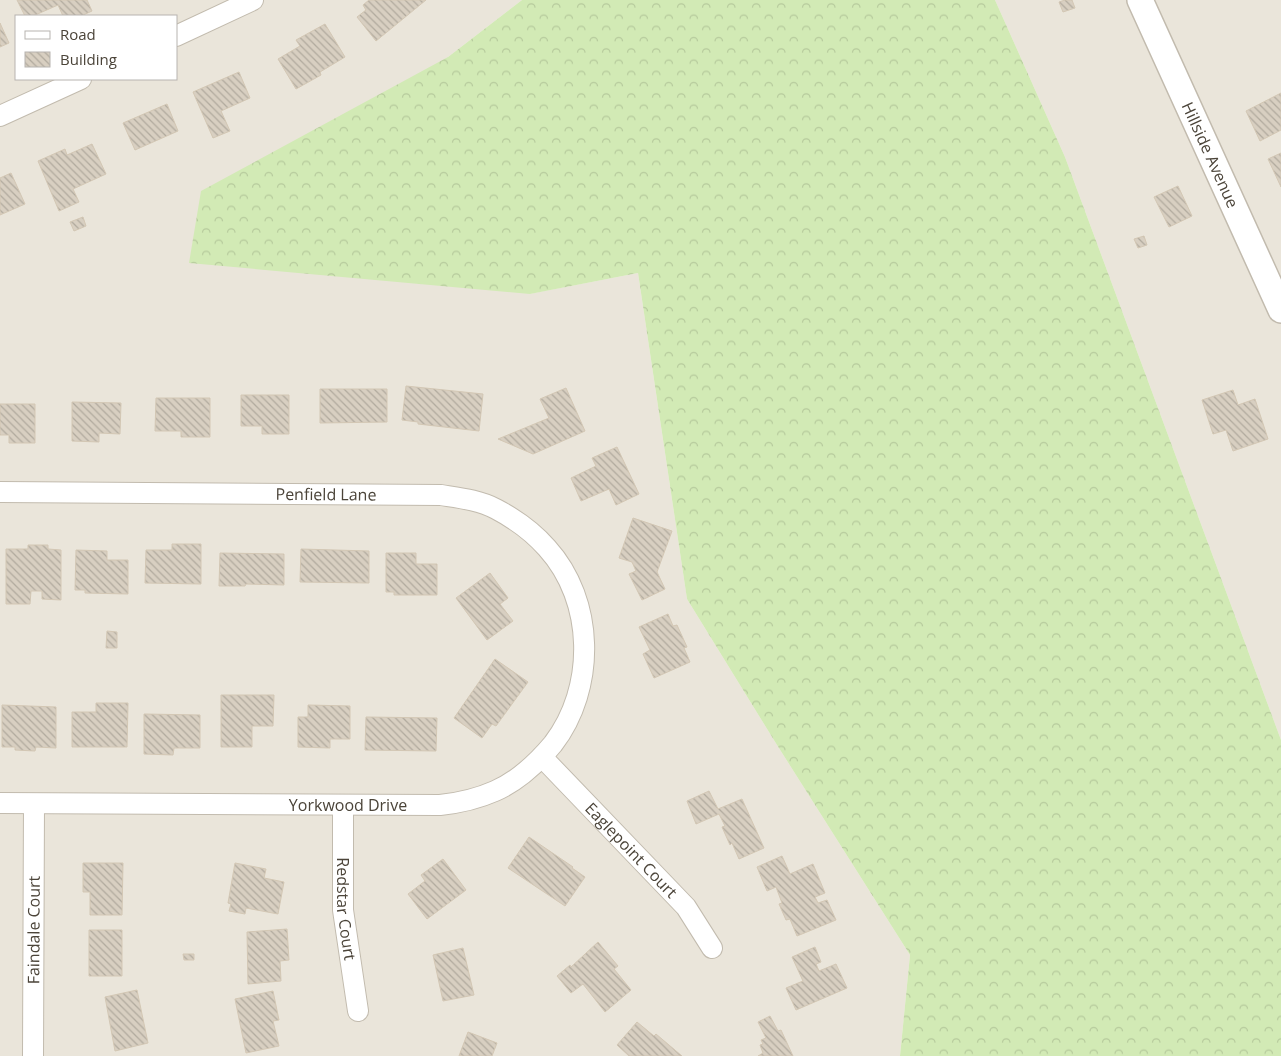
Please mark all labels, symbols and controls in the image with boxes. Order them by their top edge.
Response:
legend [15,15,178,80]
text: Road [60,24,96,44]
text: Building [60,49,117,69]
street label: Hillside Avenue [1177,98,1244,211]
street label: Penfield Lane [275,483,377,506]
street label: Yorkwood Drive [289,794,407,816]
street label: Eaglepoint Court [580,798,683,903]
street label: Redstar Court [332,857,361,962]
street label: Faindale Court [22,875,45,984]

